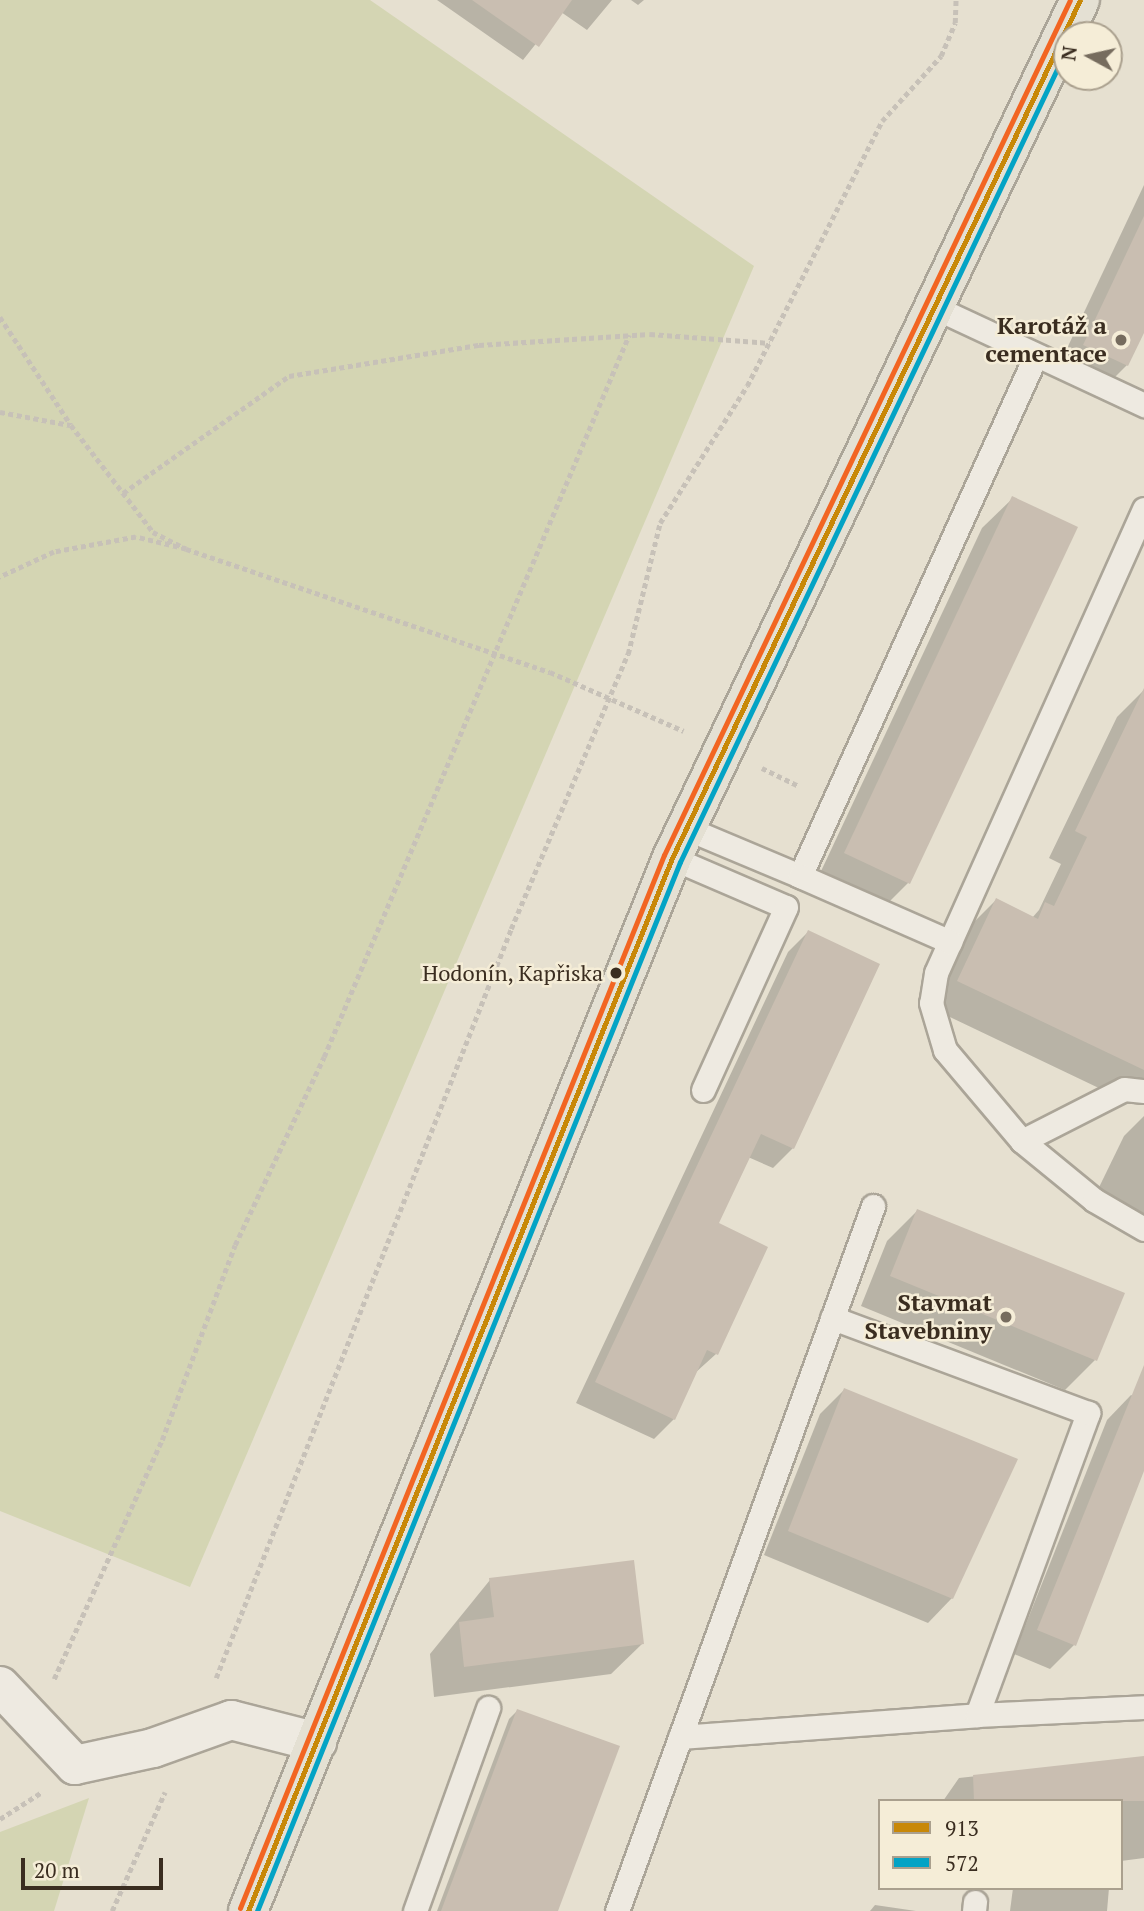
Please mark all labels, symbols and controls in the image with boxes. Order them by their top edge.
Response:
north arrow [1053,21,1123,91]
text: N [1055,44,1082,62]
place label: Karotáž a cementace [985,312,1107,368]
marker: Karotáž a cementace [1113,332,1129,348]
place label: Hodonín, Kapřiska [421,960,603,986]
marker: Hodonín, Kapřiska [609,966,623,980]
place label: Stavmat Stavebniny [865,1289,992,1345]
marker: Stavmat Stavebniny [998,1309,1014,1325]
legend [878,1799,1123,1890]
text: 913 [945,1814,979,1842]
scale bar [24,1844,166,1888]
text: 572 [945,1849,979,1877]
text: 20 m [34,1856,80,1884]

